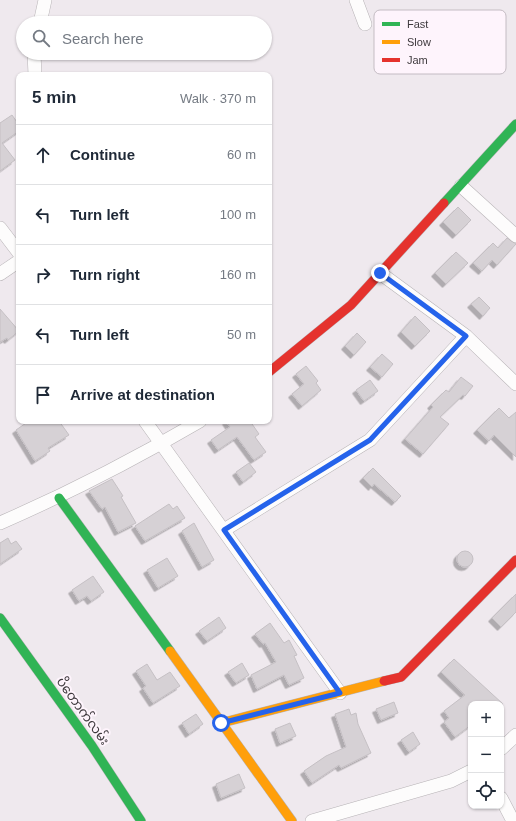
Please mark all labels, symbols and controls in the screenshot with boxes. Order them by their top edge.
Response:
legend [374,10,506,74]
search box [16,16,272,60]
text: Fast [407,18,428,30]
icon: search [30,27,52,49]
text: Search here [62,30,144,47]
text: Slow [407,36,431,48]
text: Jam [407,54,428,66]
text: 5 min [32,88,76,107]
text: Walk · 370 m [180,91,256,106]
icon: ahead [32,144,54,166]
text: Continue [70,146,135,163]
text: 60 m [227,147,256,162]
icon: left [32,204,54,226]
text: Turn left [70,206,129,223]
text: 100 m [220,207,256,222]
icon: right [32,264,54,286]
route end [371,264,389,282]
text: Turn right [70,266,140,283]
text: 160 m [220,267,256,282]
icon: left [32,324,54,346]
text: Turn left [70,326,129,343]
text: 50 m [227,327,256,342]
icon: arrive [32,384,54,406]
text: Arrive at destination [70,386,215,403]
street label: ပိတောက်လမ်း [53,674,113,748]
map controls [468,701,504,809]
button: + [468,701,504,737]
route start [212,714,230,732]
button: − [468,737,504,773]
button: locate [468,773,504,809]

